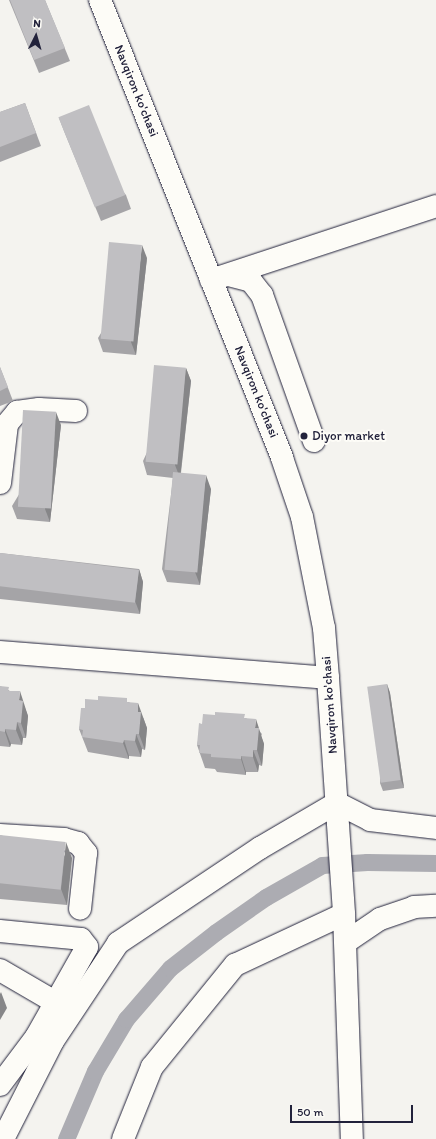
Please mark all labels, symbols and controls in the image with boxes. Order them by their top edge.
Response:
north arrow [16,16,56,56]
text: N [33,17,41,30]
street label: Navqiron ko'chasi [111,43,161,139]
street label: Navqiron ko'chasi [231,344,281,440]
place label: Diyor market [312,428,385,444]
marker: Diyor market [299,431,309,441]
street label: Navqiron ko'chasi [319,656,341,754]
scale bar [292,1097,415,1123]
text: 50 m [297,1105,323,1119]

